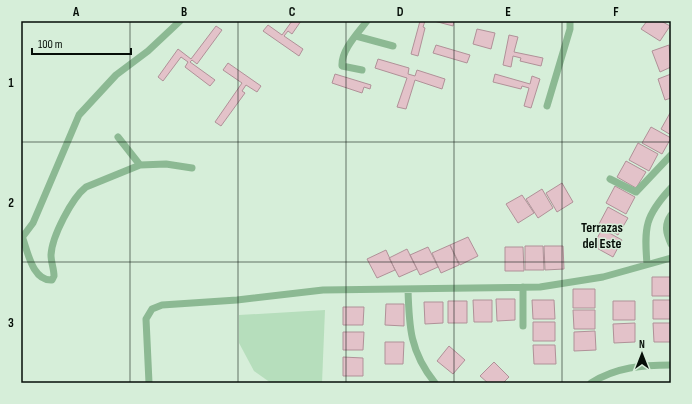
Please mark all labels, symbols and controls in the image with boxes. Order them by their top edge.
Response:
text: A [72,4,80,20]
text: B [181,4,187,20]
text: C [289,4,296,20]
text: D [397,4,404,20]
text: E [505,4,511,20]
text: F [613,4,619,20]
scale bar [32,30,131,56]
text: 100 m [38,37,63,52]
text: 1 [8,75,14,91]
text: 2 [8,195,14,211]
district label: Terrazas del Este [581,219,623,252]
text: 3 [8,315,14,331]
north arrow [622,334,662,374]
text: N [639,338,645,351]

